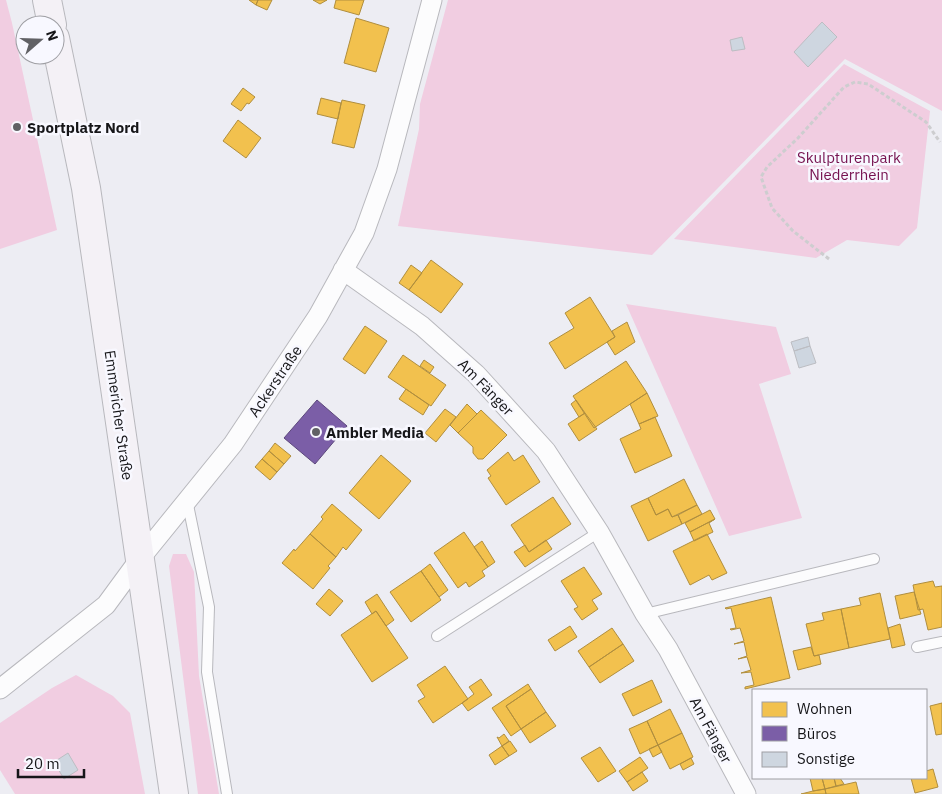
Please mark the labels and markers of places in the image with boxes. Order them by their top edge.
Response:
place label: Sportplatz Nord [27,118,139,137]
marker: Sportplatz Nord [11,121,23,133]
place label: Ambler Media [326,423,425,442]
marker: Ambler Media [310,426,322,438]

